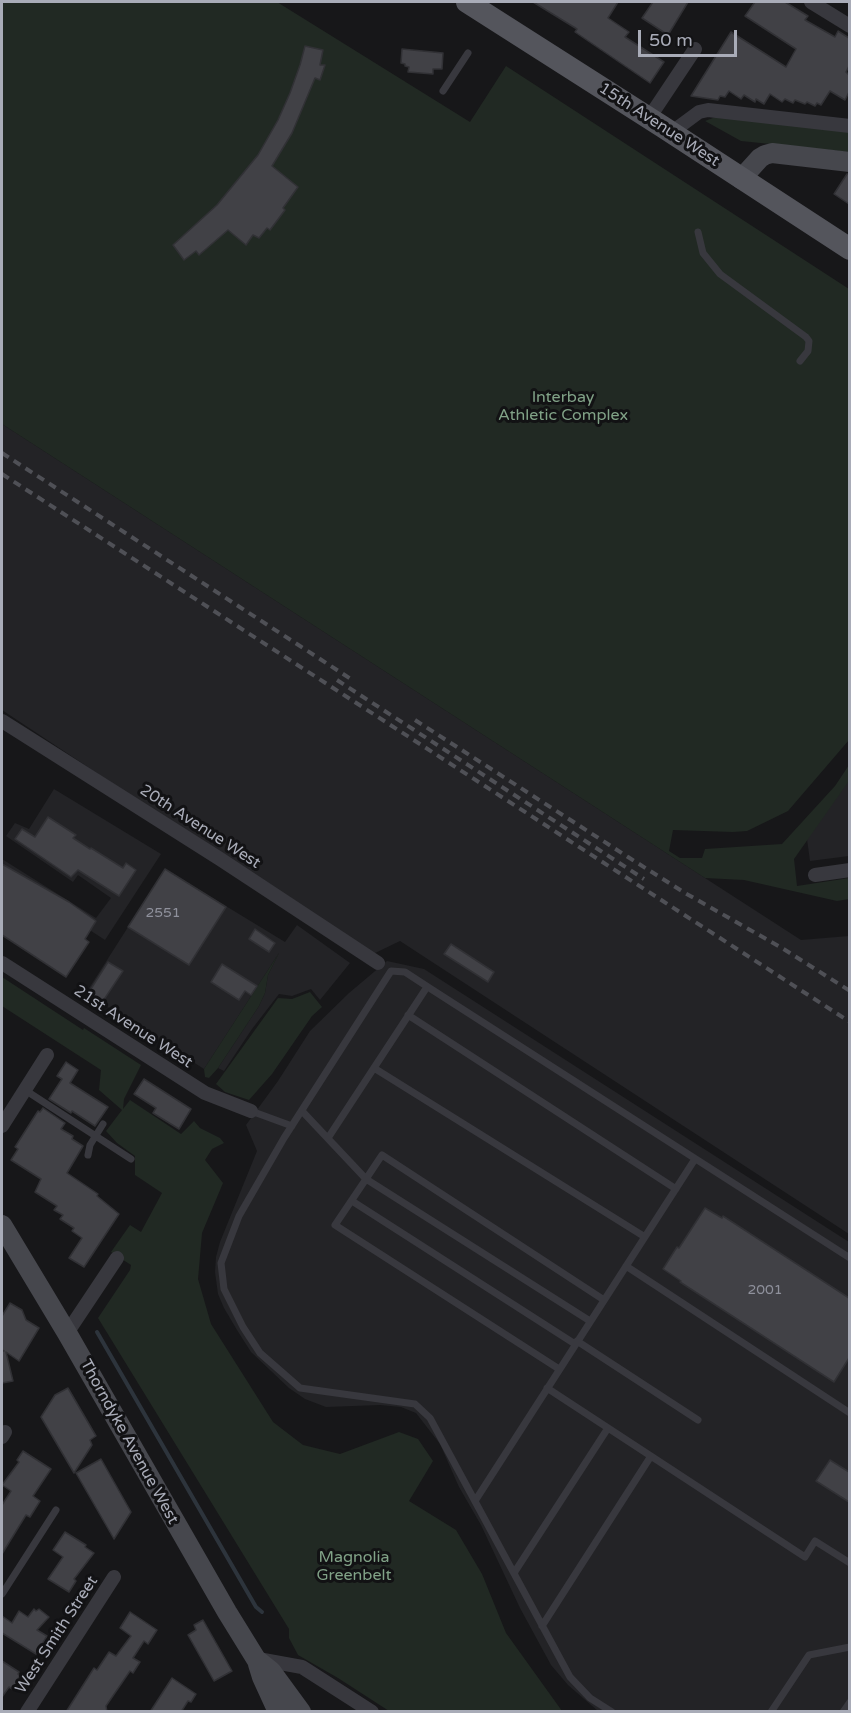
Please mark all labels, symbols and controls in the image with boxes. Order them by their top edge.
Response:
scale bar [641,18,740,56]
text: 50 m [649,29,693,51]
street label: 15th Avenue West [595,79,723,171]
park label: Interbay Athletic Complex [498,388,628,426]
street label: 20th Avenue West [136,781,264,873]
house number: 2551 [145,905,181,921]
street label: 21st Avenue West [70,981,196,1073]
house number: 2001 [747,1282,783,1298]
street label: Thorndyke Avenue West [76,1356,182,1528]
park label: Magnolia Greenbelt [316,1548,392,1586]
street label: West Smith Street [12,1573,102,1697]

